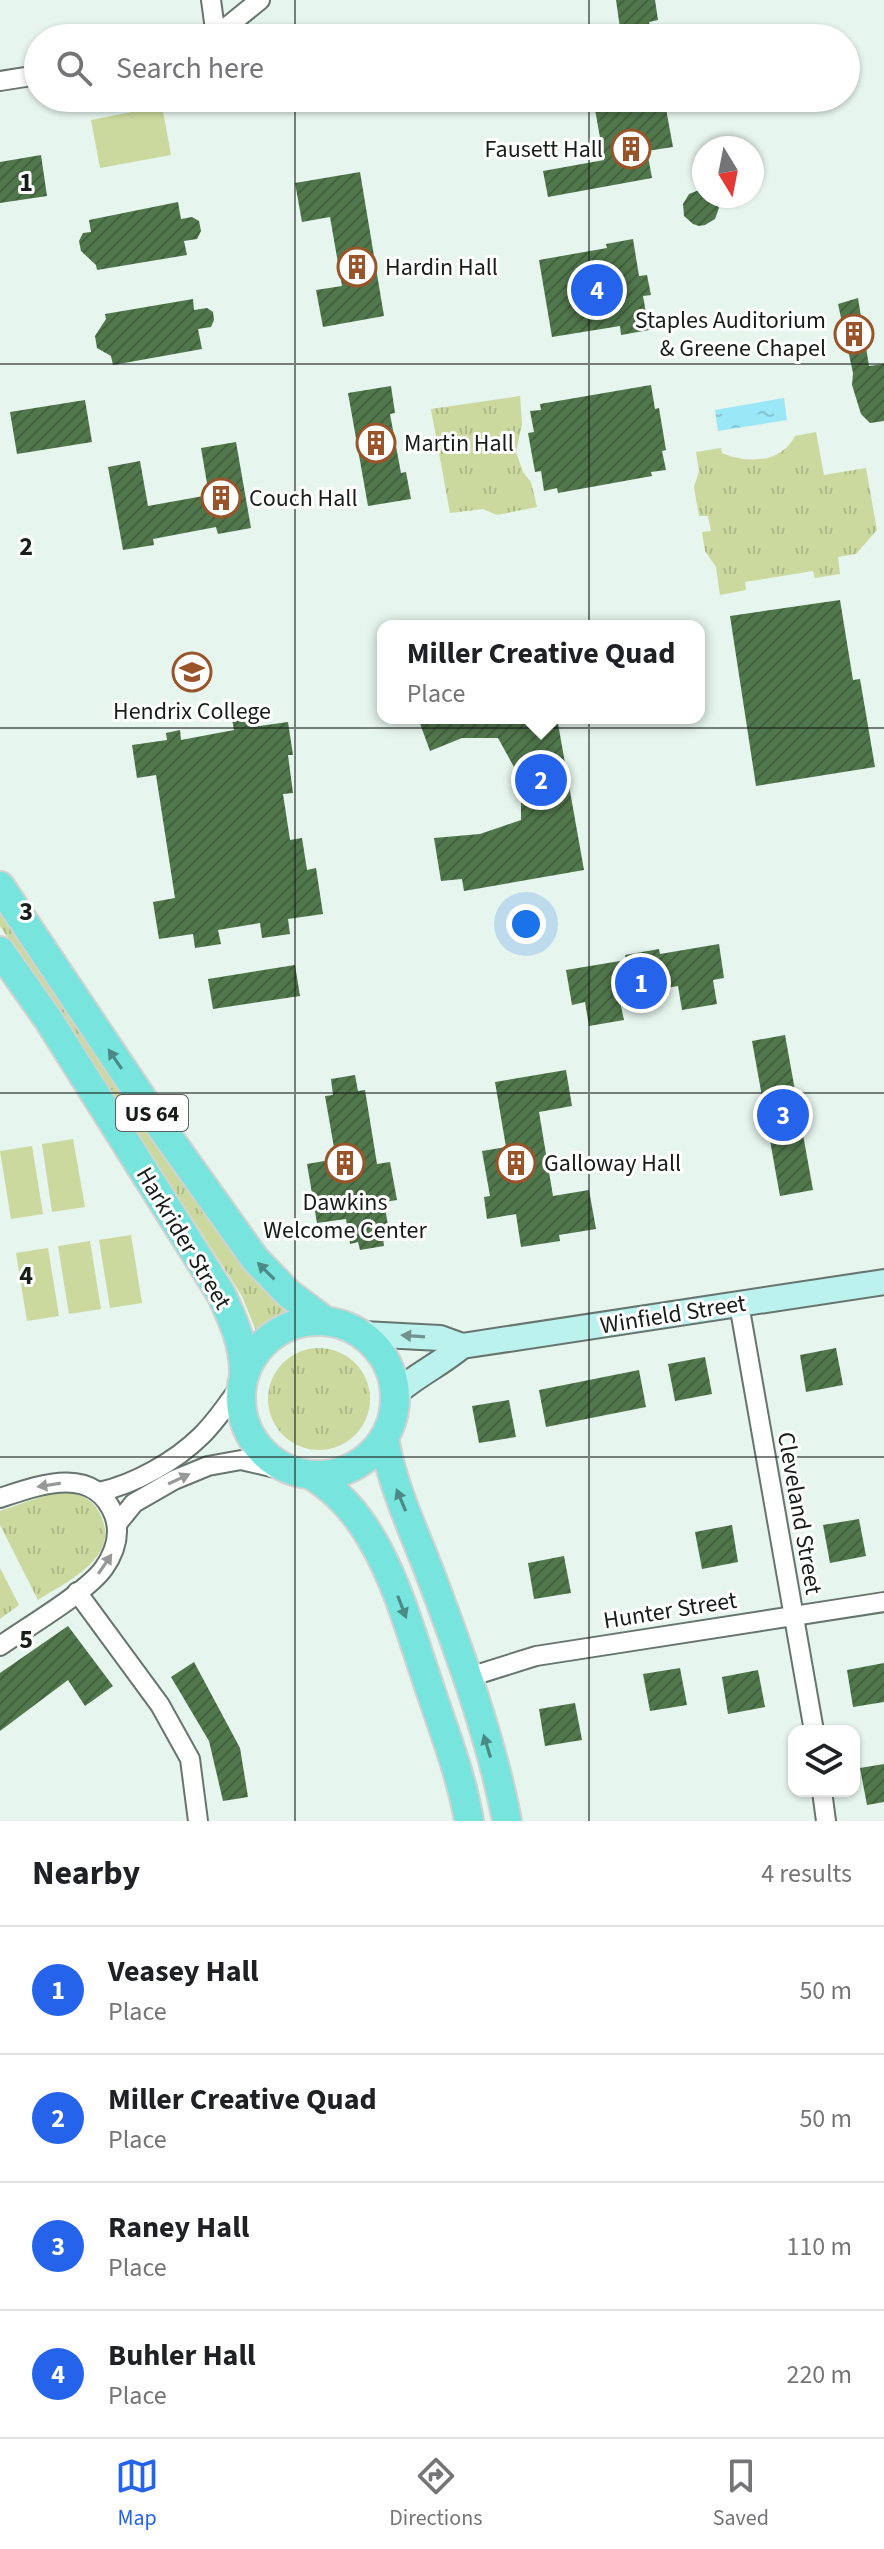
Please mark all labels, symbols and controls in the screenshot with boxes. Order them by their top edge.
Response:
search box [24,24,860,112]
icon: search [52,46,96,90]
text: Search here [116,47,264,90]
building icon: Fausett Hall [610,128,652,170]
place label: Fausett Hall [485,132,603,167]
north arrow [692,136,764,208]
text: 1 [19,164,33,201]
building icon: Hardin Hall [336,246,378,288]
place label: Hardin Hall [385,250,498,285]
pin: 4 [571,260,623,320]
place label: Staples Auditorium & Greene Chapel [635,303,826,366]
building icon: Staples Auditorium & Greene Chapel [833,313,875,355]
building icon: Martin Hall [355,422,397,464]
place label: Martin Hall [404,426,514,461]
building icon: Couch Hall [200,477,242,519]
place label: Couch Hall [249,481,358,516]
text: 2 [19,528,33,565]
popup [377,620,705,724]
text: Miller Creative Quad [407,632,675,675]
school or university icon: Hendrix College [171,651,213,693]
text: Place [407,675,465,712]
place label: Hendrix College [113,694,271,729]
pin: 2 [515,750,567,810]
text: 3 [19,893,33,930]
your location [506,904,546,944]
pin: 1 [615,953,667,1013]
one-way arrow [109,1048,123,1070]
pin: 3 [757,1085,809,1145]
road number: US 64 [116,1095,188,1131]
building icon: Dawkins Welcome Center [324,1142,366,1184]
building icon: Galloway Hall [495,1142,537,1184]
place label: Galloway Hall [544,1146,681,1181]
street label: Harkrider Street [127,1160,240,1316]
place label: Dawkins Welcome Center [263,1185,428,1248]
text: 4 [19,1257,33,1294]
one-way arrow [257,1262,276,1280]
street label: Winfield Street [598,1286,748,1343]
one-way arrow [400,1329,425,1342]
street label: Cleveland Street [768,1429,831,1597]
one-way arrow [167,1472,190,1486]
one-way arrow [37,1479,62,1491]
one-way arrow [395,1489,408,1512]
one-way arrow [97,1554,112,1575]
street label: Hunter Street [601,1583,739,1638]
one-way arrow [396,1596,409,1620]
text: 5 [19,1621,33,1658]
map controls [788,1725,860,1797]
button: layers [788,1725,860,1797]
one-way arrow [481,1733,493,1757]
text: Nearby [32,1849,140,1898]
text: 4 results [761,1855,852,1892]
text: Veasey Hall [108,1950,259,1993]
text: 1 [51,1972,65,2009]
text: 50 m [799,1972,852,2009]
text: Place [108,1993,167,2030]
text: Miller Creative Quad [108,2078,377,2121]
text: 2 [51,2100,65,2137]
text: 50 m [799,2100,852,2137]
text: Place [108,2121,167,2158]
text: Raney Hall [108,2206,249,2249]
text: 3 [51,2228,65,2265]
text: 110 m [786,2228,852,2265]
text: Place [108,2249,167,2286]
text: Buhler Hall [108,2334,256,2377]
text: 4 [51,2356,65,2393]
text: 220 m [786,2356,852,2393]
text: Place [108,2377,167,2414]
tab: Map [115,2454,159,2534]
tab: Directions [389,2454,482,2534]
tab: Saved [713,2454,769,2534]

